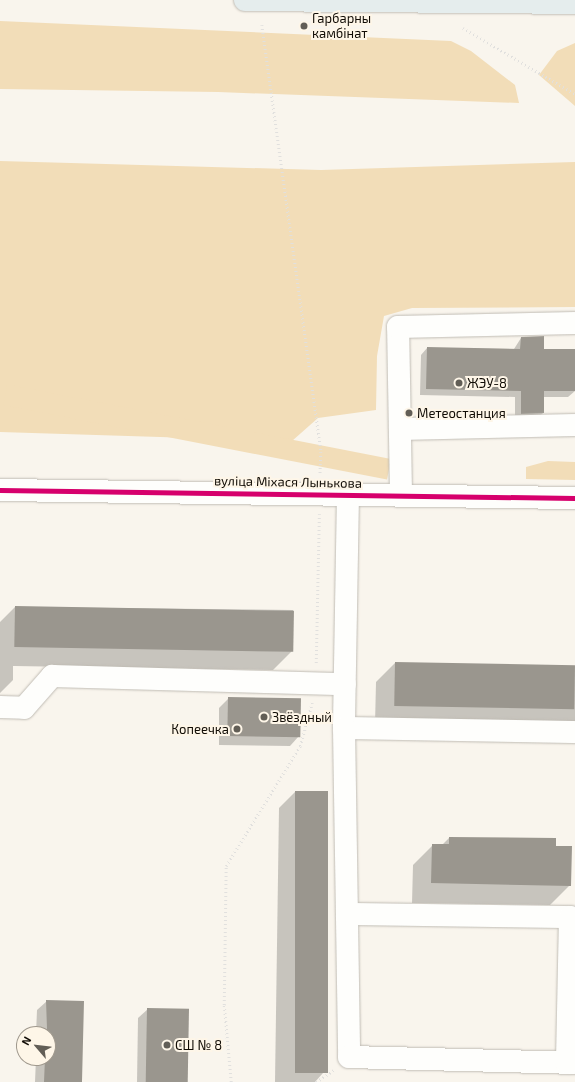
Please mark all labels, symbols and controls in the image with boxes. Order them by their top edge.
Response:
place label: Гарбарны камбінат [312,11,371,42]
marker: Гарбарны камбінат [299,21,309,31]
place label: ЖЭУ-8 [467,375,507,391]
marker: ЖЭУ-8 [454,378,464,388]
place label: Метеостанция [417,405,506,421]
marker: Метеостанция [404,408,414,418]
street label: вуліца Міхася Лынькова [214,473,362,491]
place label: Звёздный [272,709,332,725]
marker: Звёздный [259,712,269,722]
place label: Копеечка [171,721,229,737]
marker: Копеечка [232,724,242,734]
north arrow [16,1026,56,1066]
text: N [18,1034,33,1047]
place label: СШ № 8 [175,1037,222,1053]
marker: СШ № 8 [162,1040,172,1050]

